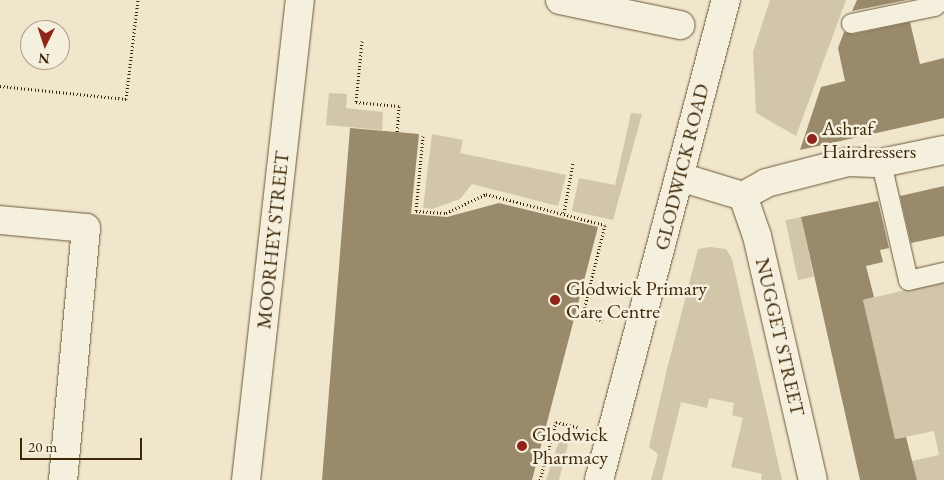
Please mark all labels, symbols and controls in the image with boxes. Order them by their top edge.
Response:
north arrow [20,20,70,70]
text: N [38,50,50,68]
street label: GLODWICK ROAD [650,81,714,253]
place label: Ashraf Hairdressers [822,116,916,163]
marker: Ashraf Hairdressers [806,133,818,145]
street label: MOORHEY STREET [252,150,294,330]
street label: NUGGET STREET [750,256,810,418]
place label: Glodwick Primary Care Centre [566,276,707,323]
marker: Glodwick Primary Care Centre [548,293,562,307]
place label: Glodwick Pharmacy [532,422,608,469]
scale bar [22,428,145,460]
text: 20 m [28,437,57,456]
marker: Glodwick Pharmacy [516,440,528,452]

